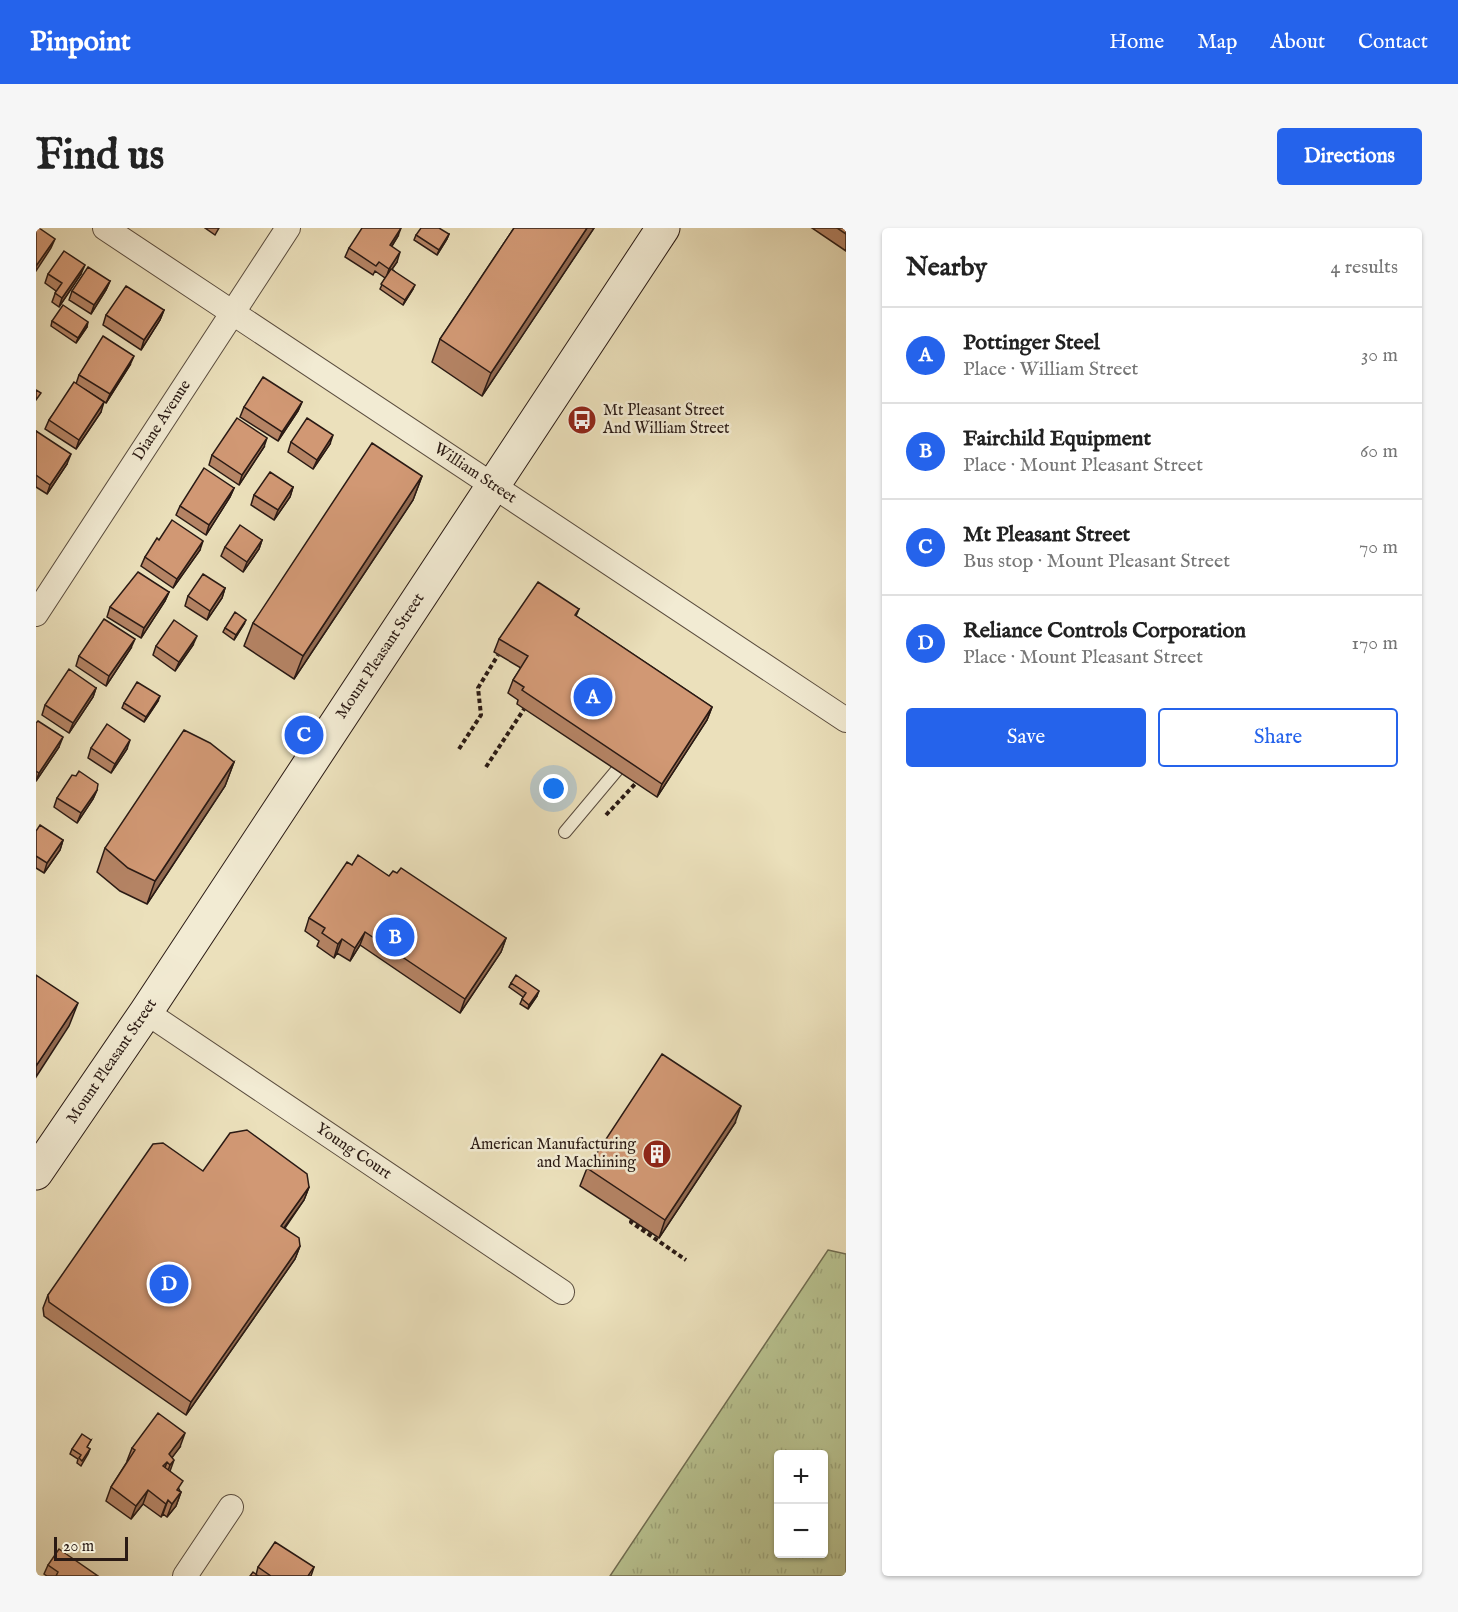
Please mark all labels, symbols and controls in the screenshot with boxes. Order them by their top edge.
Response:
text: Pinpoint [30,25,131,60]
text: Home [1109,29,1164,56]
text: Map [1197,29,1237,56]
text: About [1270,29,1325,56]
text: Contact [1358,29,1428,56]
button: Directions [1277,128,1422,185]
text: Find us [36,130,164,183]
text: Nearby [906,251,987,284]
text: 4 results [1331,255,1398,280]
text: Pottinger Steel [963,329,1100,357]
text: A [919,343,932,368]
text: 30 m [1361,343,1398,368]
text: Place · William Street [963,357,1138,382]
street label: Diane Avenue [129,376,196,465]
place label: Mt Pleasant Street And William Street [602,401,730,439]
bus stop icon: Mt Pleasant Street And William Street [566,404,598,436]
text: Fairchild Equipment [963,425,1151,453]
street label: William Street [430,439,520,509]
text: B [919,439,932,464]
text: 60 m [1360,439,1398,464]
text: Place · Mount Pleasant Street [963,453,1203,478]
text: Mt Pleasant Street [963,521,1130,549]
text: C [918,535,933,560]
text: 70 m [1359,535,1398,560]
text: Bus stop · Mount Pleasant Street [963,549,1230,574]
street label: Mount Pleasant Street [332,589,430,723]
text: Reliance Controls Corporation [963,617,1246,645]
text: D [917,631,934,656]
text: 170 m [1352,631,1398,656]
text: Place · Mount Pleasant Street [963,645,1203,670]
pin: A [574,674,612,720]
button: Save [906,708,1146,767]
button: Share [1158,708,1398,767]
pin: C [284,712,324,758]
your location [539,774,568,803]
pin: B [376,914,414,960]
street label: Mount Pleasant Street [62,995,162,1128]
street label: Young Court [312,1119,396,1185]
place label: American Manufacturing and Machining [469,1135,636,1173]
building icon: American Manufacturing and Machining [641,1138,673,1170]
pin: D [150,1262,188,1306]
map controls [774,1450,828,1558]
button: + [774,1450,828,1504]
button: − [774,1504,828,1558]
scale bar [54,1534,128,1562]
text: 20 m [63,1537,94,1557]

